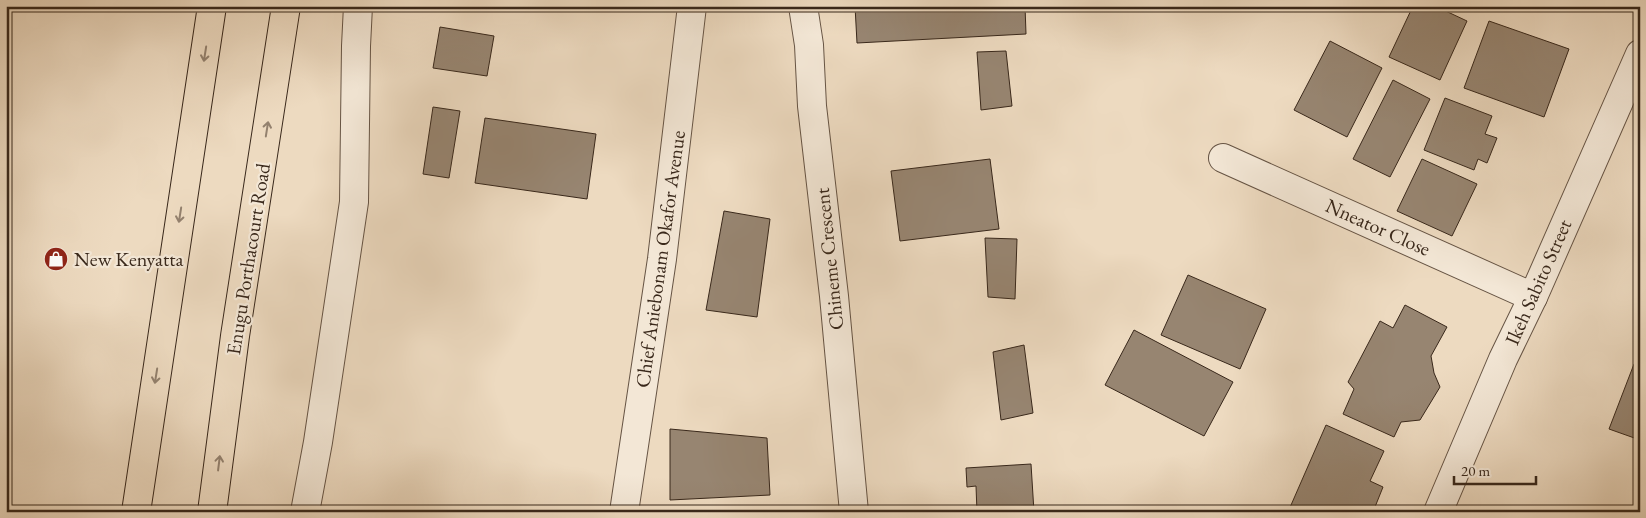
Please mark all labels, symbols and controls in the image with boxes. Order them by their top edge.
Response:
one-way arrow [199,46,209,62]
one-way arrow [263,122,273,138]
street label: Chief Aniebonam Okafor Avenue [629,129,691,389]
street label: Enugu Porthacourt Road [220,160,276,357]
street label: Chineme Crescent [809,186,849,331]
street label: Nneator Close [1321,192,1435,262]
one-way arrow [175,207,185,223]
street label: Ikeh Sabito Street [1499,214,1578,349]
shop icon: New Kenyatta [43,246,69,272]
place label: New Kenyatta [74,246,184,272]
one-way arrow [151,367,161,383]
scale bar [1454,453,1536,485]
one-way arrow [214,456,224,472]
text: 20 m [1461,461,1490,480]

